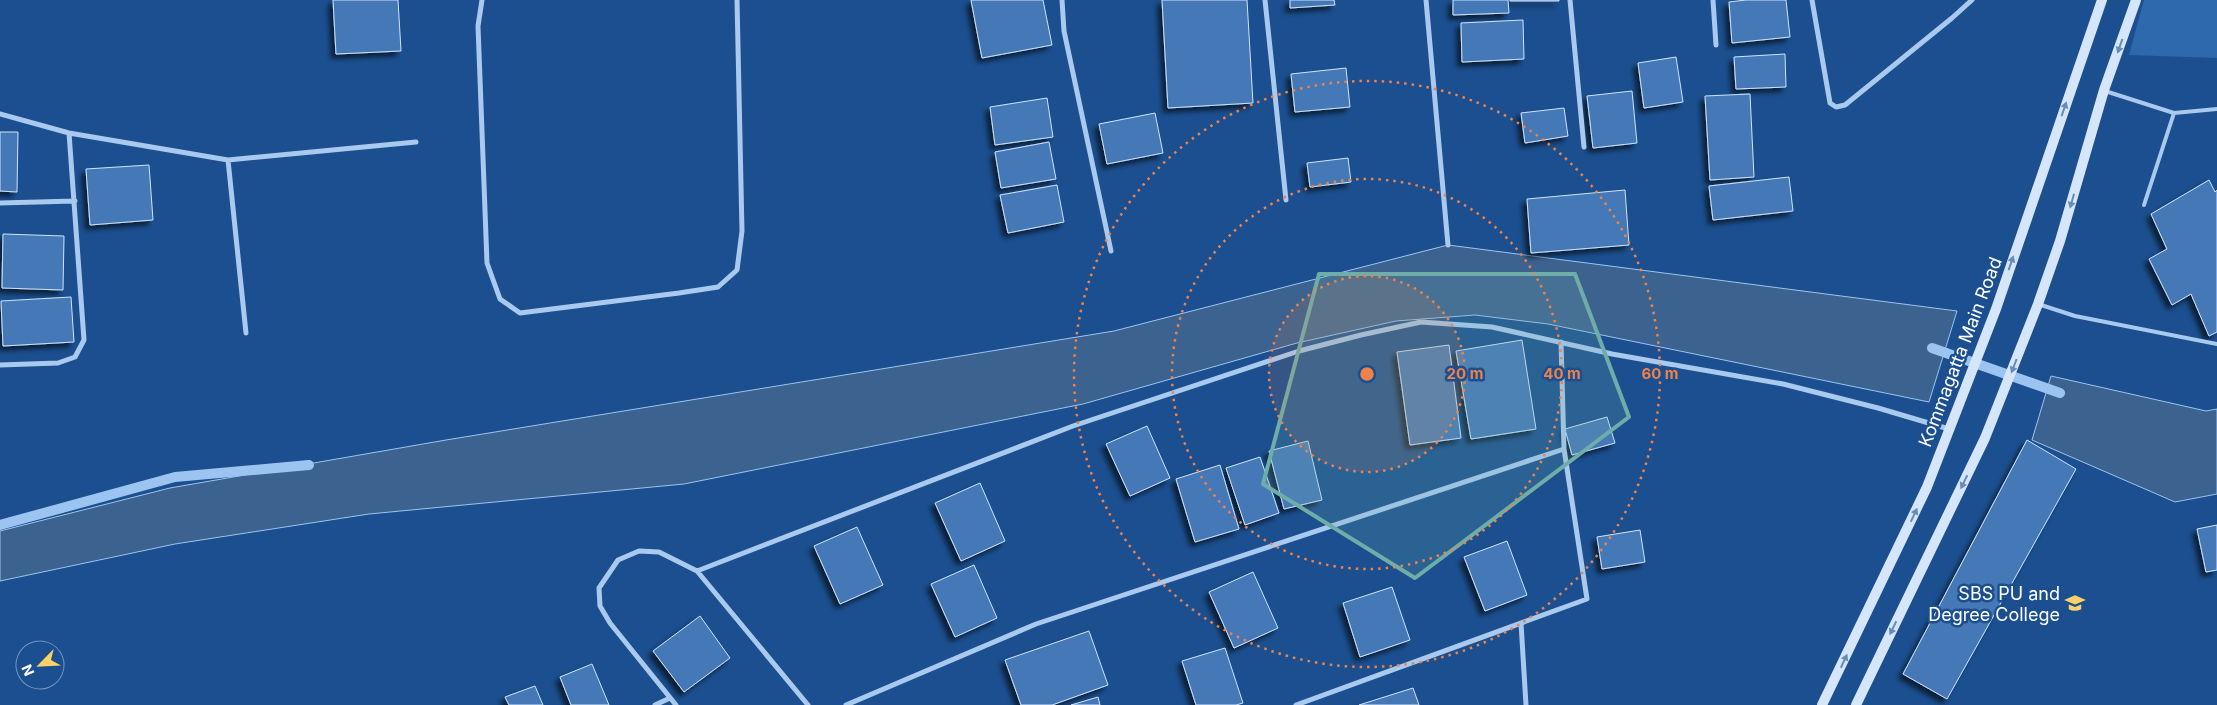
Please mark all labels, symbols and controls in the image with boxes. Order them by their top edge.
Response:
one-way arrow [2116,39,2124,54]
one-way arrow [2061,102,2069,117]
one-way arrow [2067,194,2075,209]
street label: Kommagatta Main Road [1914,254,2006,450]
one-way arrow [2008,255,2016,270]
one-way arrow [2009,359,2017,373]
text: 20 m [1447,364,1483,383]
text: 40 m [1543,364,1581,383]
text: 60 m [1641,364,1679,383]
centre of rings [1358,365,1376,383]
one-way arrow [1960,475,1968,489]
one-way arrow [1910,507,1918,522]
place label: SBS PU and Degree College [1928,583,2060,625]
school or university icon: SBS PU and Degree College [2064,592,2086,614]
one-way arrow [1889,621,1897,635]
north arrow [15,640,65,690]
one-way arrow [1840,654,1849,669]
text: N [18,662,38,679]

